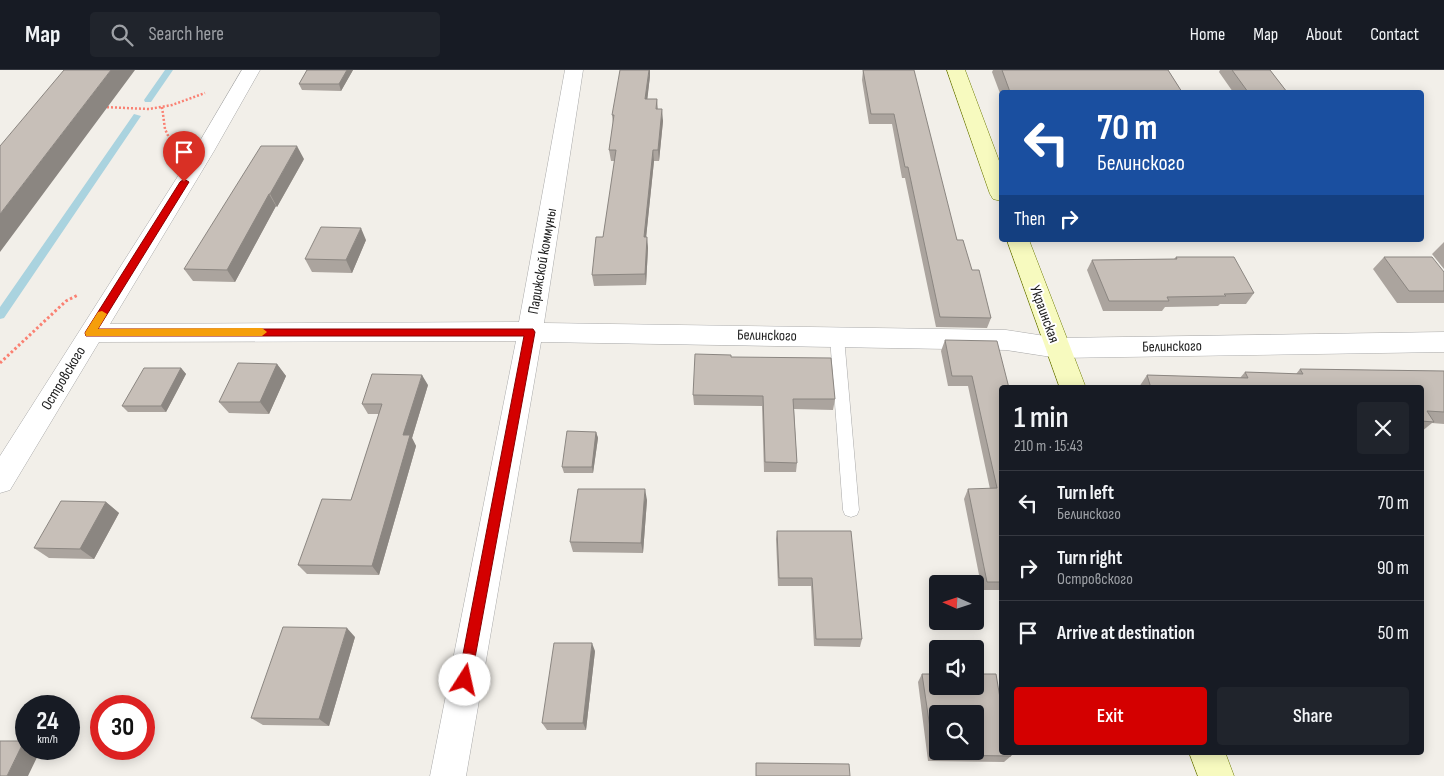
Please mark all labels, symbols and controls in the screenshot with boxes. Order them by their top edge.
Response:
search box [90,12,440,57]
text: Map [25,20,60,49]
icon: search [108,21,136,49]
text: Search here [148,23,224,46]
text: Home [1190,24,1225,45]
text: Map [1253,24,1278,45]
text: About [1306,24,1342,45]
text: Contact [1370,24,1419,45]
text: 70 m [1097,107,1157,150]
icon: left [1014,110,1079,175]
pin [163,131,205,182]
icon: arrive [170,138,198,166]
text: Белинского [1097,150,1185,177]
icon: right [1055,205,1083,233]
street label: Парижской коммуны [524,207,561,316]
text: Then [1014,208,1045,231]
street label: Украинская [1025,283,1064,346]
street label: Белинского [737,325,797,346]
street label: Белинского [1142,336,1202,357]
street label: Островского [37,343,90,414]
text: 1 min [1014,400,1069,436]
button: close [1357,402,1409,454]
text: 210 m · 15:43 [1014,437,1083,456]
text: Turn left [1057,482,1114,505]
icon: left [1014,489,1042,517]
text: 70 m [1378,492,1409,515]
text: Белинского [1057,505,1121,524]
text: Turn right [1057,547,1122,570]
icon: right [1014,554,1042,582]
text: 90 m [1377,557,1409,580]
text: Островского [1057,570,1133,589]
north arrow [929,575,984,630]
map controls [929,575,984,760]
icon: arrive [1014,619,1042,647]
text: Arrive at destination [1057,622,1195,645]
text: 50 m [1378,622,1409,645]
button: sound [929,640,984,695]
position arrow [438,653,490,705]
button: Exit [1014,687,1207,745]
button: Share [1217,687,1409,745]
speed limit sign: 30 [90,695,155,760]
button: search [929,705,984,760]
text: 24 [36,706,59,737]
text: km/h [37,732,58,747]

